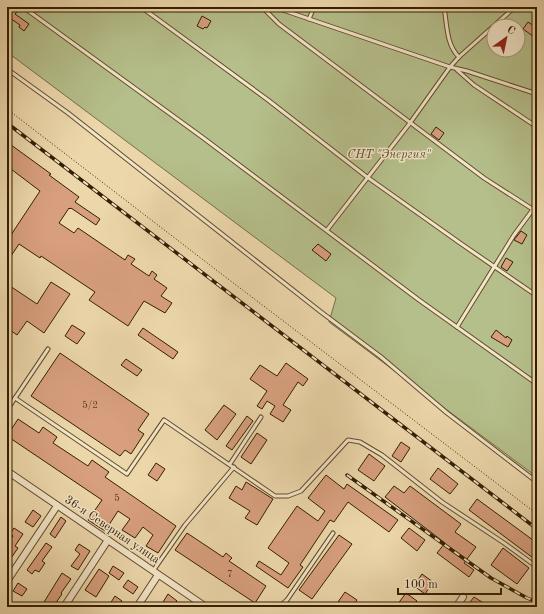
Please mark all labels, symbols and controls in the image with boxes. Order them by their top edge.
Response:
north arrow [486,18,526,58]
text: С [505,24,517,37]
park label: СНТ "Энергия" [347,149,432,161]
house number: 5/2 [82,400,98,410]
house number: 5 [114,493,120,503]
street label: 36-я Северная улица [62,494,162,566]
house number: 7 [227,569,233,579]
scale bar [398,570,501,596]
text: 100 m [404,579,438,591]

